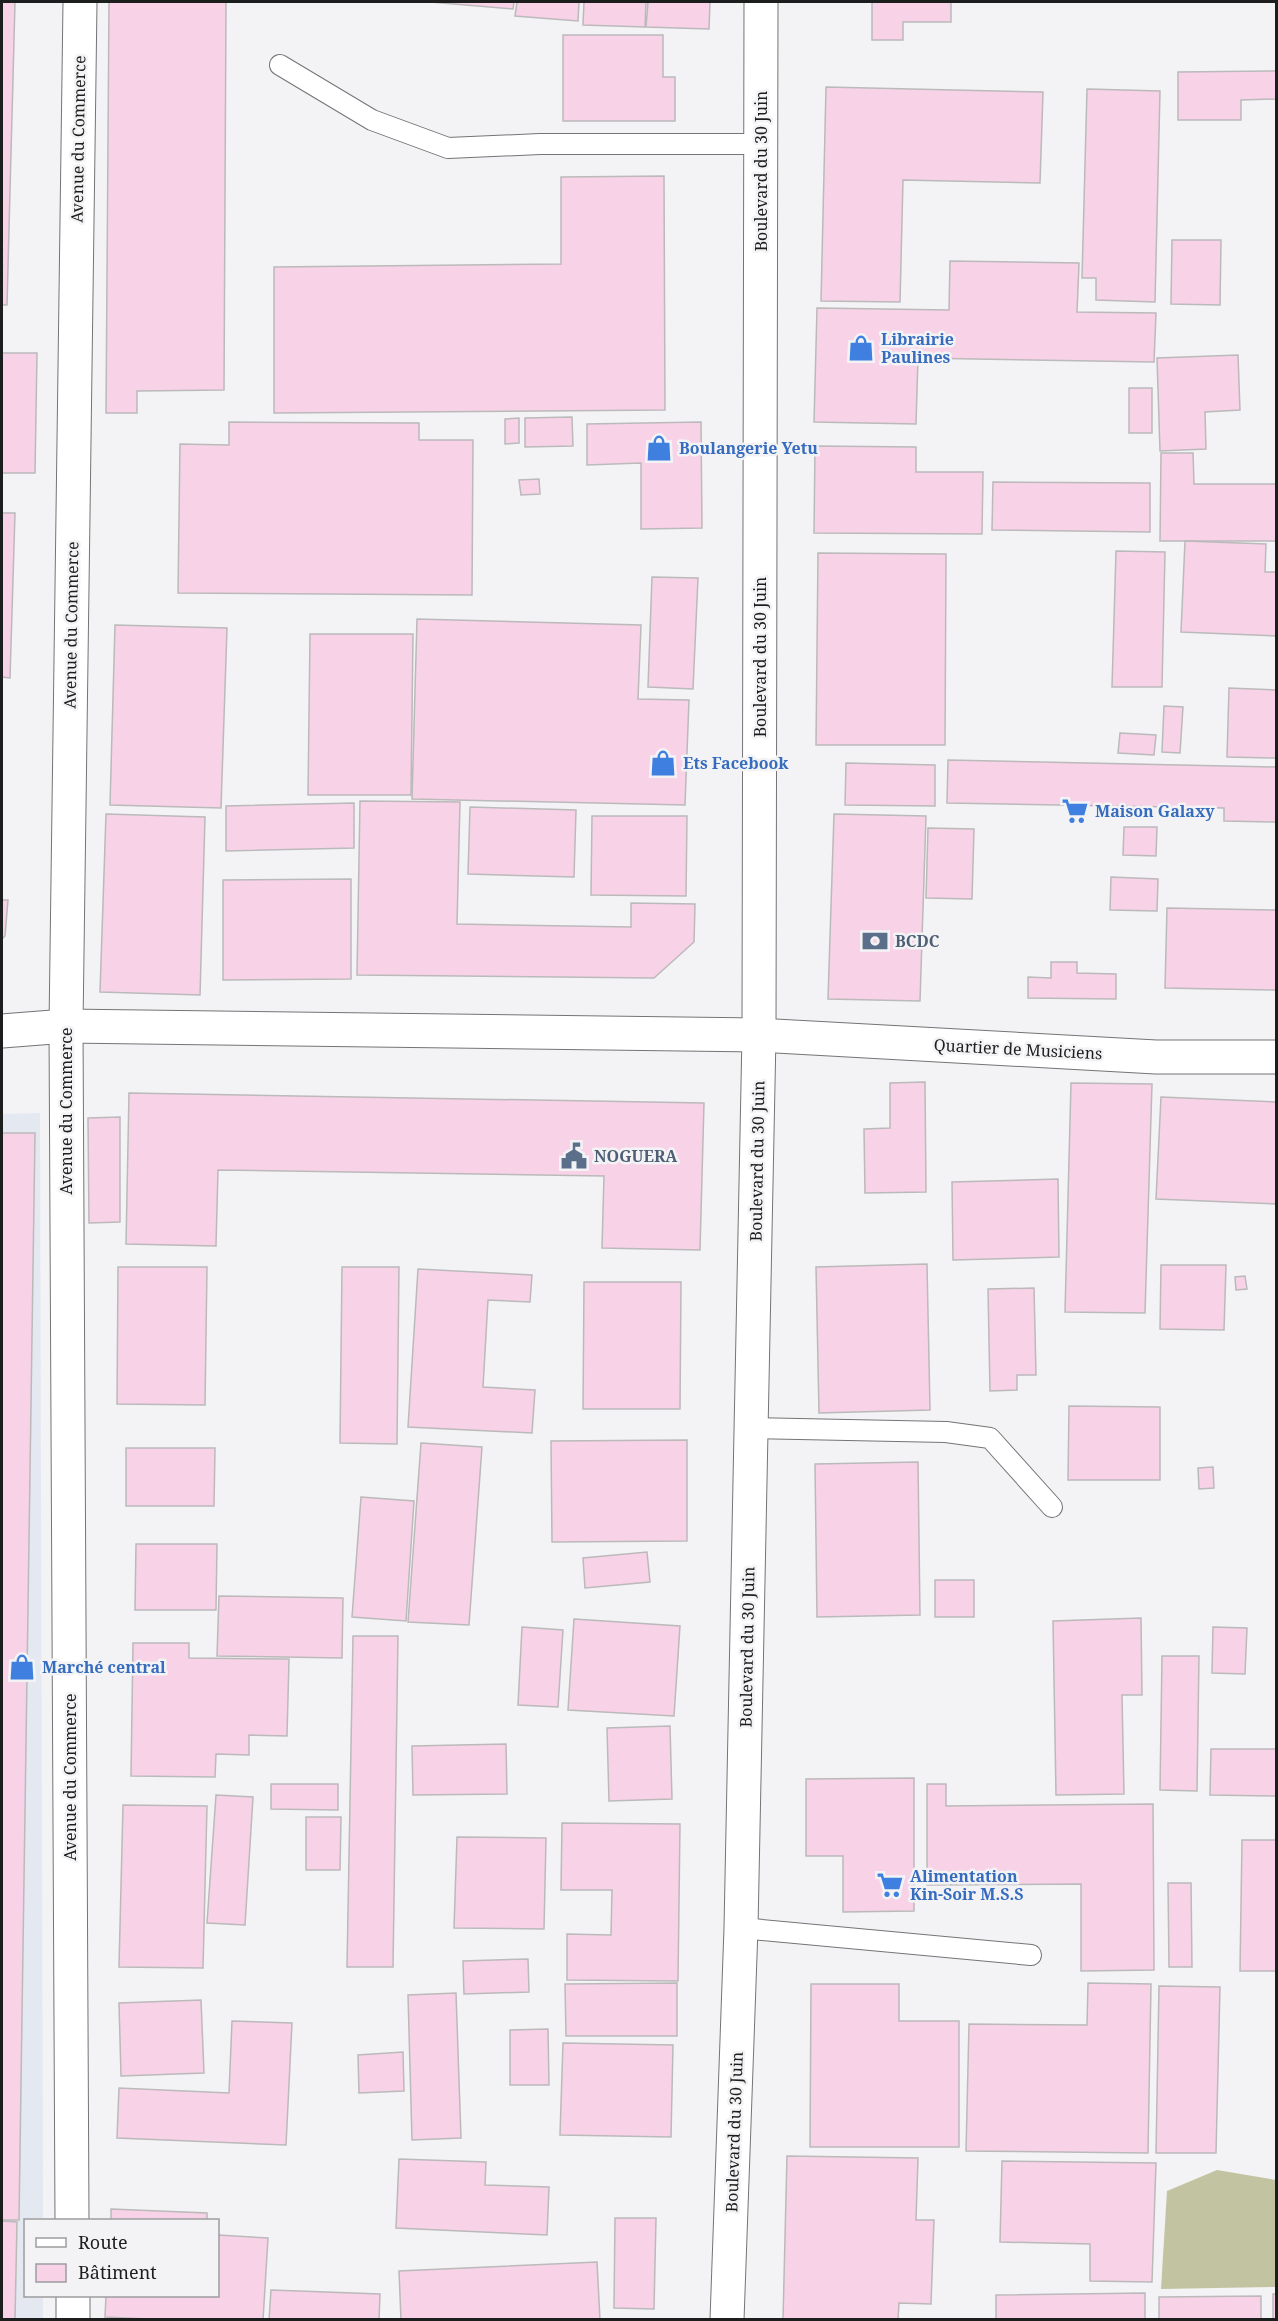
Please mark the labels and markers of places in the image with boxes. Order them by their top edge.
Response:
place label: Librairie Paulines [881,328,954,368]
shop icon: Librairie Paulines [846,333,876,363]
shop icon: Boulangerie Yetu [644,433,674,463]
place label: Boulangerie Yetu [679,437,818,459]
shop icon: Ets Facebook [648,748,678,778]
place label: Ets Facebook [683,752,789,774]
supermarket icon: Maison Galaxy [1060,796,1090,826]
place label: Maison Galaxy [1095,800,1215,822]
bank icon: BCDC [860,926,890,956]
place label: BCDC [895,930,940,952]
public building icon: NOGUERA [559,1141,589,1171]
place label: NOGUERA [594,1145,678,1167]
shop icon: Marché central [7,1652,37,1682]
place label: Marché central [42,1656,166,1678]
place label: Alimentation Kin-Soir M.S.S [910,1865,1023,1905]
supermarket icon: Alimentation Kin-Soir M.S.S [875,1870,905,1900]

